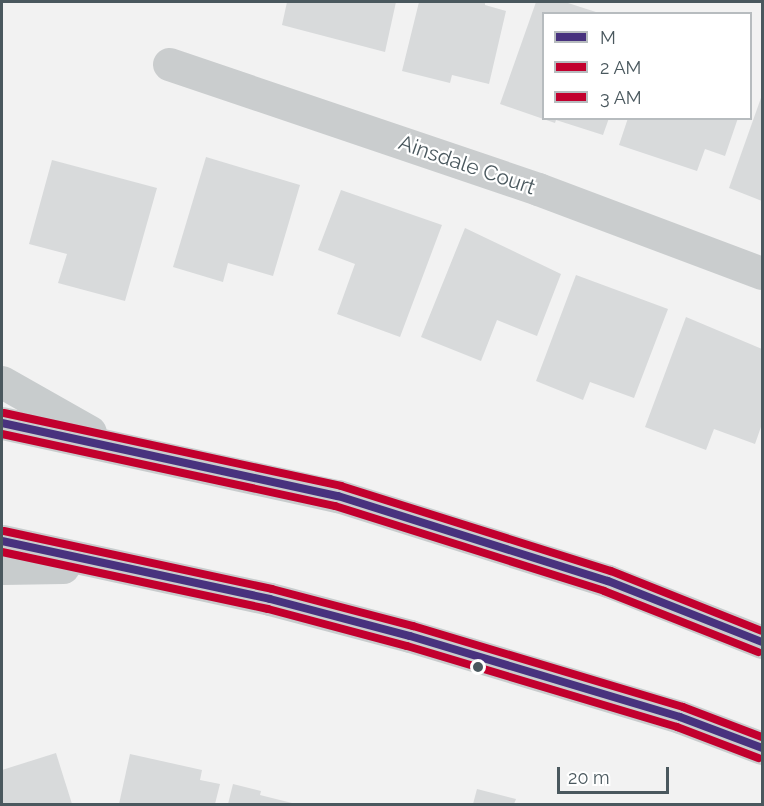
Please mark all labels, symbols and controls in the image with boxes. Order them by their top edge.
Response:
legend [542,12,752,120]
text: M [600,27,616,48]
text: 2 AM [600,57,641,78]
text: 3 AM [600,87,642,108]
street label: Ainsdale Court [395,130,539,200]
unlabelled marker [472,661,484,673]
scale bar [560,755,672,793]
text: 20 m [568,767,610,788]

